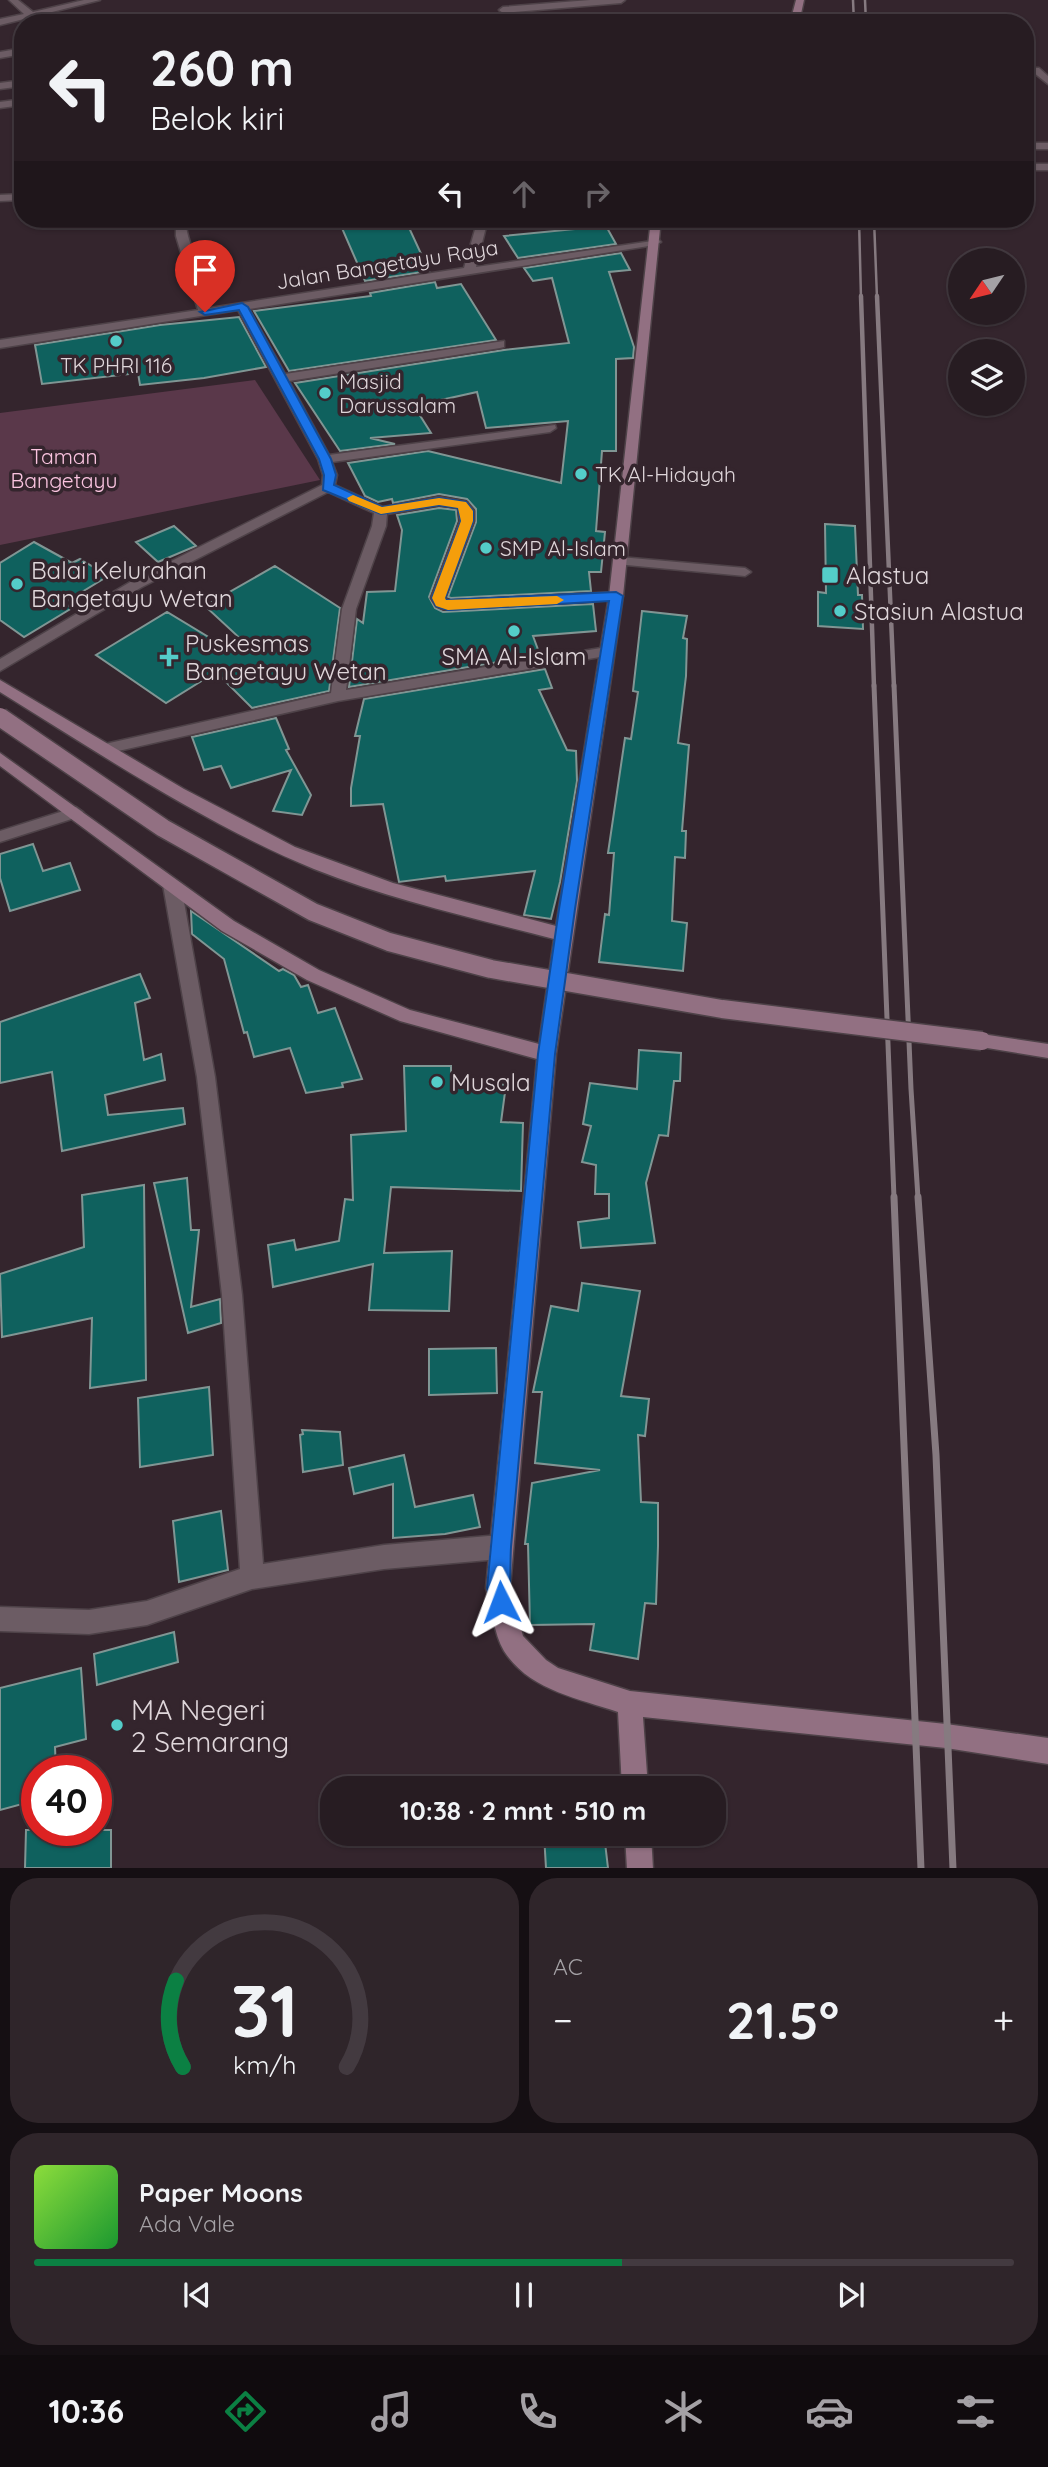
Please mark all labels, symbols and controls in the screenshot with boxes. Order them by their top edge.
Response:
text: 260 m [150,37,294,98]
icon: left [35,42,126,133]
text: Belok kiri [150,98,284,138]
icon: left [432,175,470,213]
icon: ahead [505,175,543,213]
icon: right [578,175,616,213]
street label: Jalan Bangetayu Raya [274,234,500,294]
pin [175,240,235,312]
north arrow [948,248,1026,326]
map controls [948,248,1025,416]
icon: arrive [186,251,224,289]
marker: TK PHRI 116 [108,333,124,349]
button: layers [948,339,1025,416]
place label: TK PHRI 116 [60,352,172,378]
place label: Masjid Darussalam [339,368,456,418]
marker: Masjid Darussalam [317,385,333,401]
park label: Taman Bangetayu [11,443,117,493]
place label: TK Al-Hidayah [595,461,736,487]
marker: TK Al-Hidayah [573,466,589,482]
place label: SMP Al-Islam [500,535,626,561]
marker: SMP Al-Islam [478,540,494,556]
place label: Balai Kelurahan Bangetayu Wetan [31,555,233,613]
place label: Alastua [846,560,929,590]
marker: Alastua [820,565,840,585]
marker: Balai Kelurahan Bangetayu Wetan [9,576,25,592]
place label: Stasiun Alastua [854,596,1024,626]
marker: Stasiun Alastua [832,603,848,619]
marker: SMA Al-Islam [506,623,522,639]
place label: Puskesmas Bangetayu Wetan [185,628,387,686]
place label: SMA Al-Islam [441,641,587,671]
marker: Puskesmas Bangetayu Wetan [159,647,179,667]
place label: Musala [451,1067,531,1097]
marker: Musala [429,1074,445,1090]
position arrow [464,1565,538,1639]
place label: MA Negeri 2 Semarang [131,1692,289,1759]
marker: MA Negeri 2 Semarang [109,1717,125,1733]
speed limit sign: 40 [21,1755,112,1846]
text: 10:38 · 2 mnt · 510 m [400,1794,646,1827]
text: AC [553,1952,583,1981]
text: 31 [231,1964,298,2055]
text: 21.5° [726,1987,839,2052]
text: − [553,1996,573,2044]
text: + [993,1996,1014,2044]
text: km/h [233,2048,296,2079]
text: Paper Moons [139,2176,303,2209]
text: Ada Vale [139,2209,235,2238]
icon: previous [178,2276,216,2314]
icon: pause [505,2276,543,2314]
icon: next [832,2276,870,2314]
icon: directions [221,2387,270,2436]
icon: music [367,2387,416,2436]
icon: phone [513,2387,562,2436]
icon: climate [659,2387,708,2436]
icon: car [805,2387,854,2436]
icon: filters [951,2387,1000,2436]
text: 10:36 [48,2391,124,2431]

